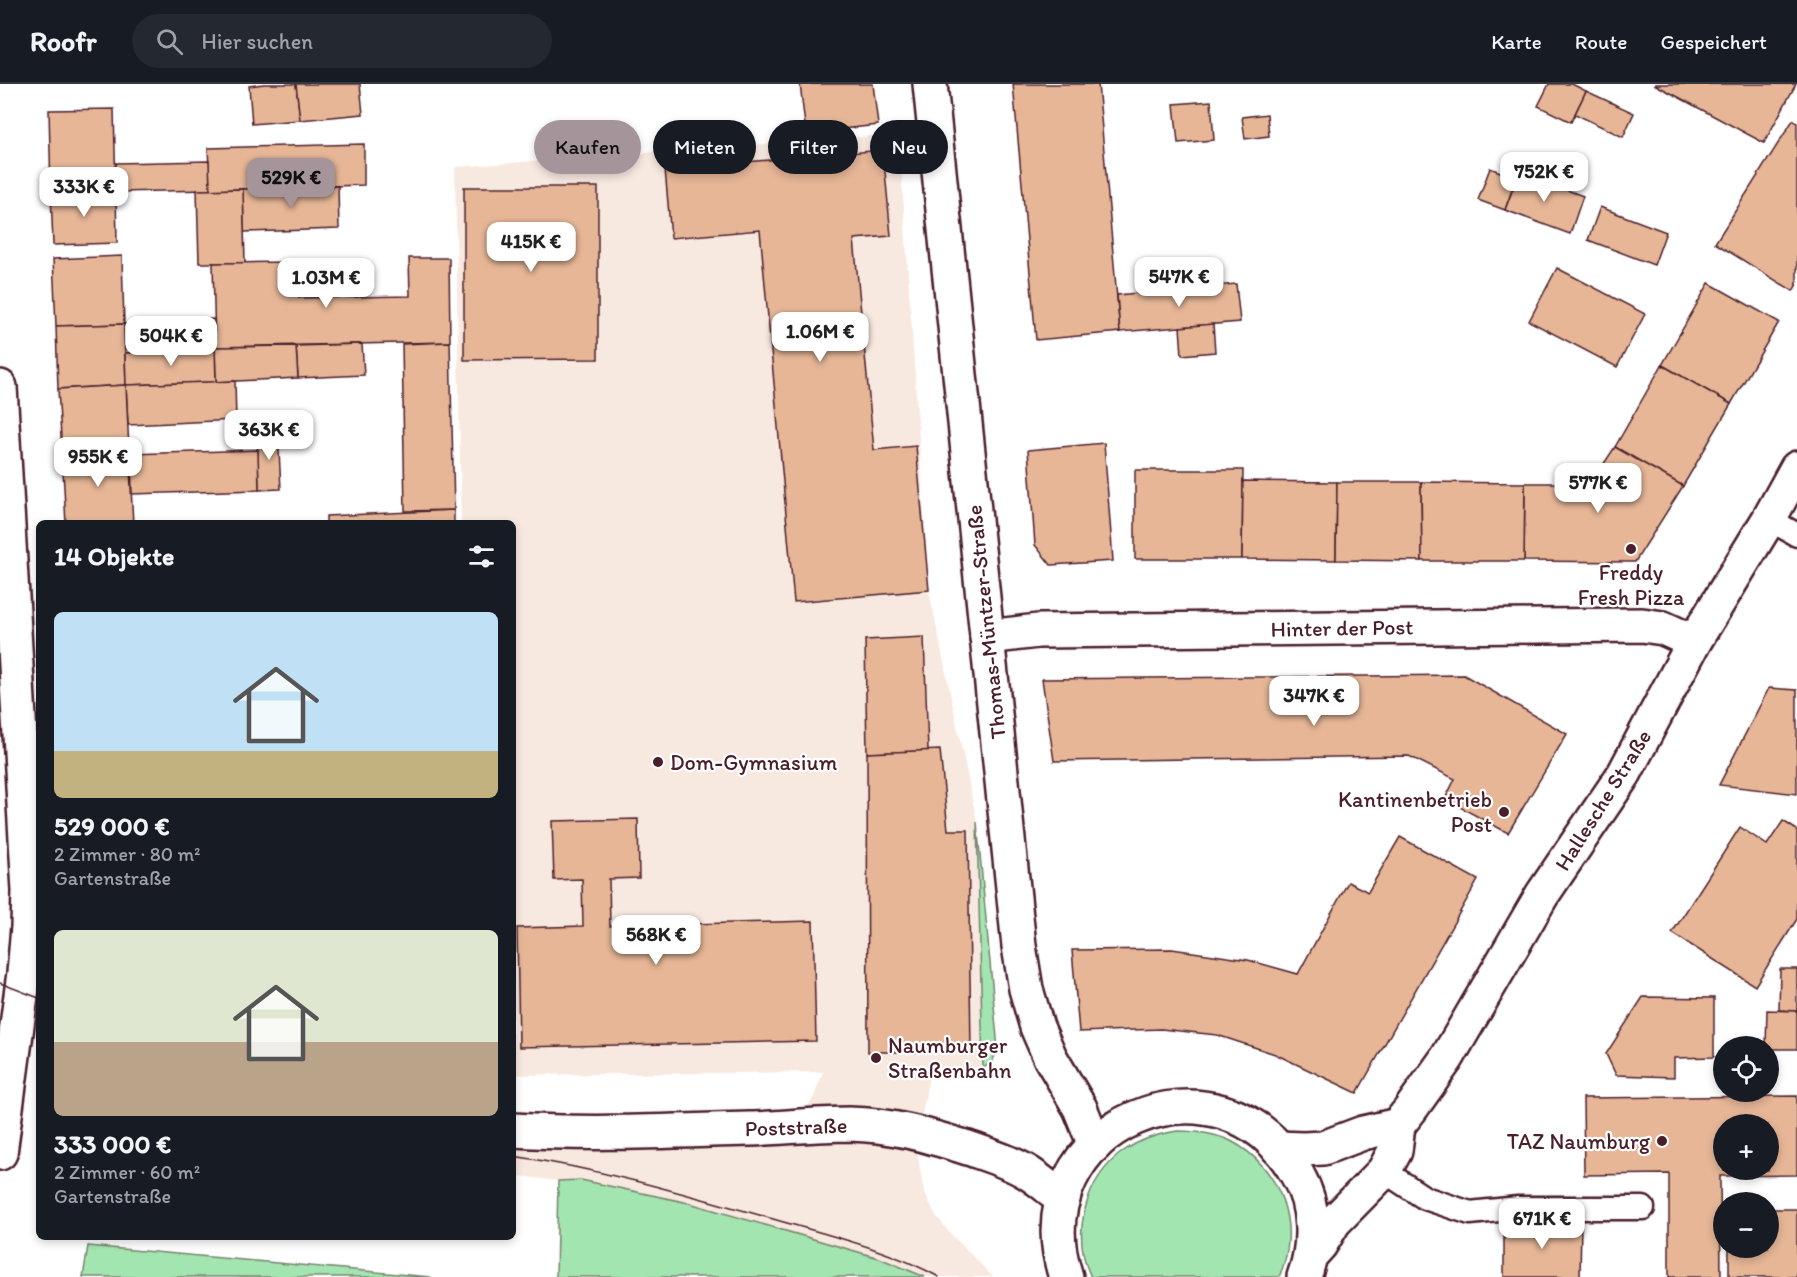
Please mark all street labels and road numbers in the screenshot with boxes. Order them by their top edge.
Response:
street label: Thomas-Müntzer-Straße [960,504,1012,740]
street label: Hinter der Post [1270,613,1414,643]
street label: Hallesche Straße [1549,724,1657,876]
street label: Poststraße [744,1112,848,1142]

